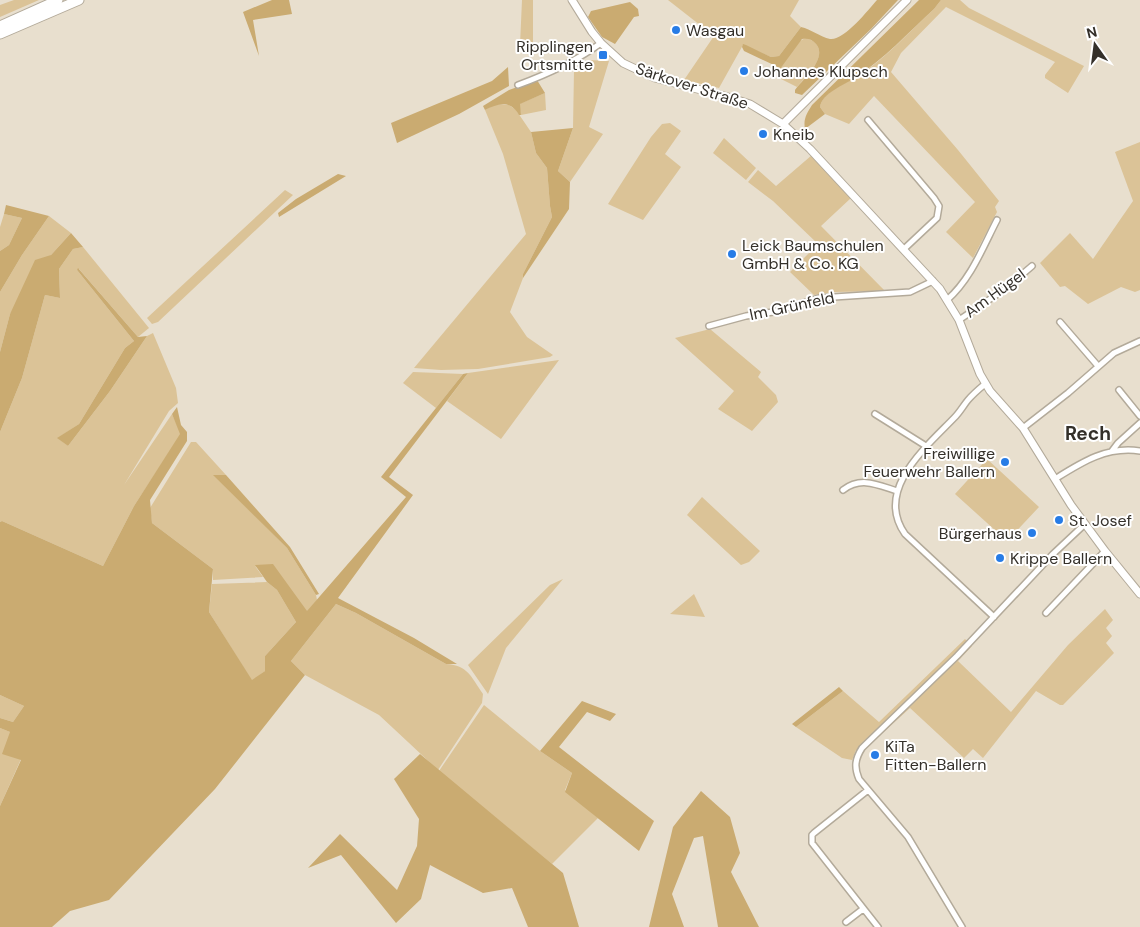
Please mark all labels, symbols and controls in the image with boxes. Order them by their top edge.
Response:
place label: Wasgau [686,20,744,41]
north arrow [1070,20,1120,70]
text: N [1085,22,1099,42]
marker: Wasgau [670,24,682,36]
place label: Ripplingen Ortsmitte [516,36,593,75]
marker: Ripplingen Ortsmitte [597,49,609,61]
street label: Särkover Straße [633,58,751,114]
place label: Johannes Klupsch [754,61,888,82]
marker: Johannes Klupsch [738,65,750,77]
place label: Kneib [773,124,814,145]
marker: Kneib [757,128,769,140]
place label: Leick Baumschulen GmbH & Co. KG [742,235,884,274]
marker: Leick Baumschulen GmbH & Co. KG [726,248,738,260]
street label: Am Hügel [960,264,1030,322]
street label: Im Grünfeld [748,287,836,325]
district label: Rech [1065,421,1111,446]
place label: Freiwillige Feuerwehr Ballern [863,443,995,482]
marker: Freiwillige Feuerwehr Ballern [999,456,1011,468]
place label: St. Josef [1069,510,1132,531]
marker: St. Josef [1053,514,1065,526]
place label: Bürgerhaus [939,523,1022,544]
marker: Bürgerhaus [1026,527,1038,539]
place label: Krippe Ballern [1010,548,1112,569]
marker: Krippe Ballern [994,552,1006,564]
place label: KiTa Fitten-Ballern [885,736,986,775]
marker: KiTa Fitten-Ballern [869,749,881,761]

